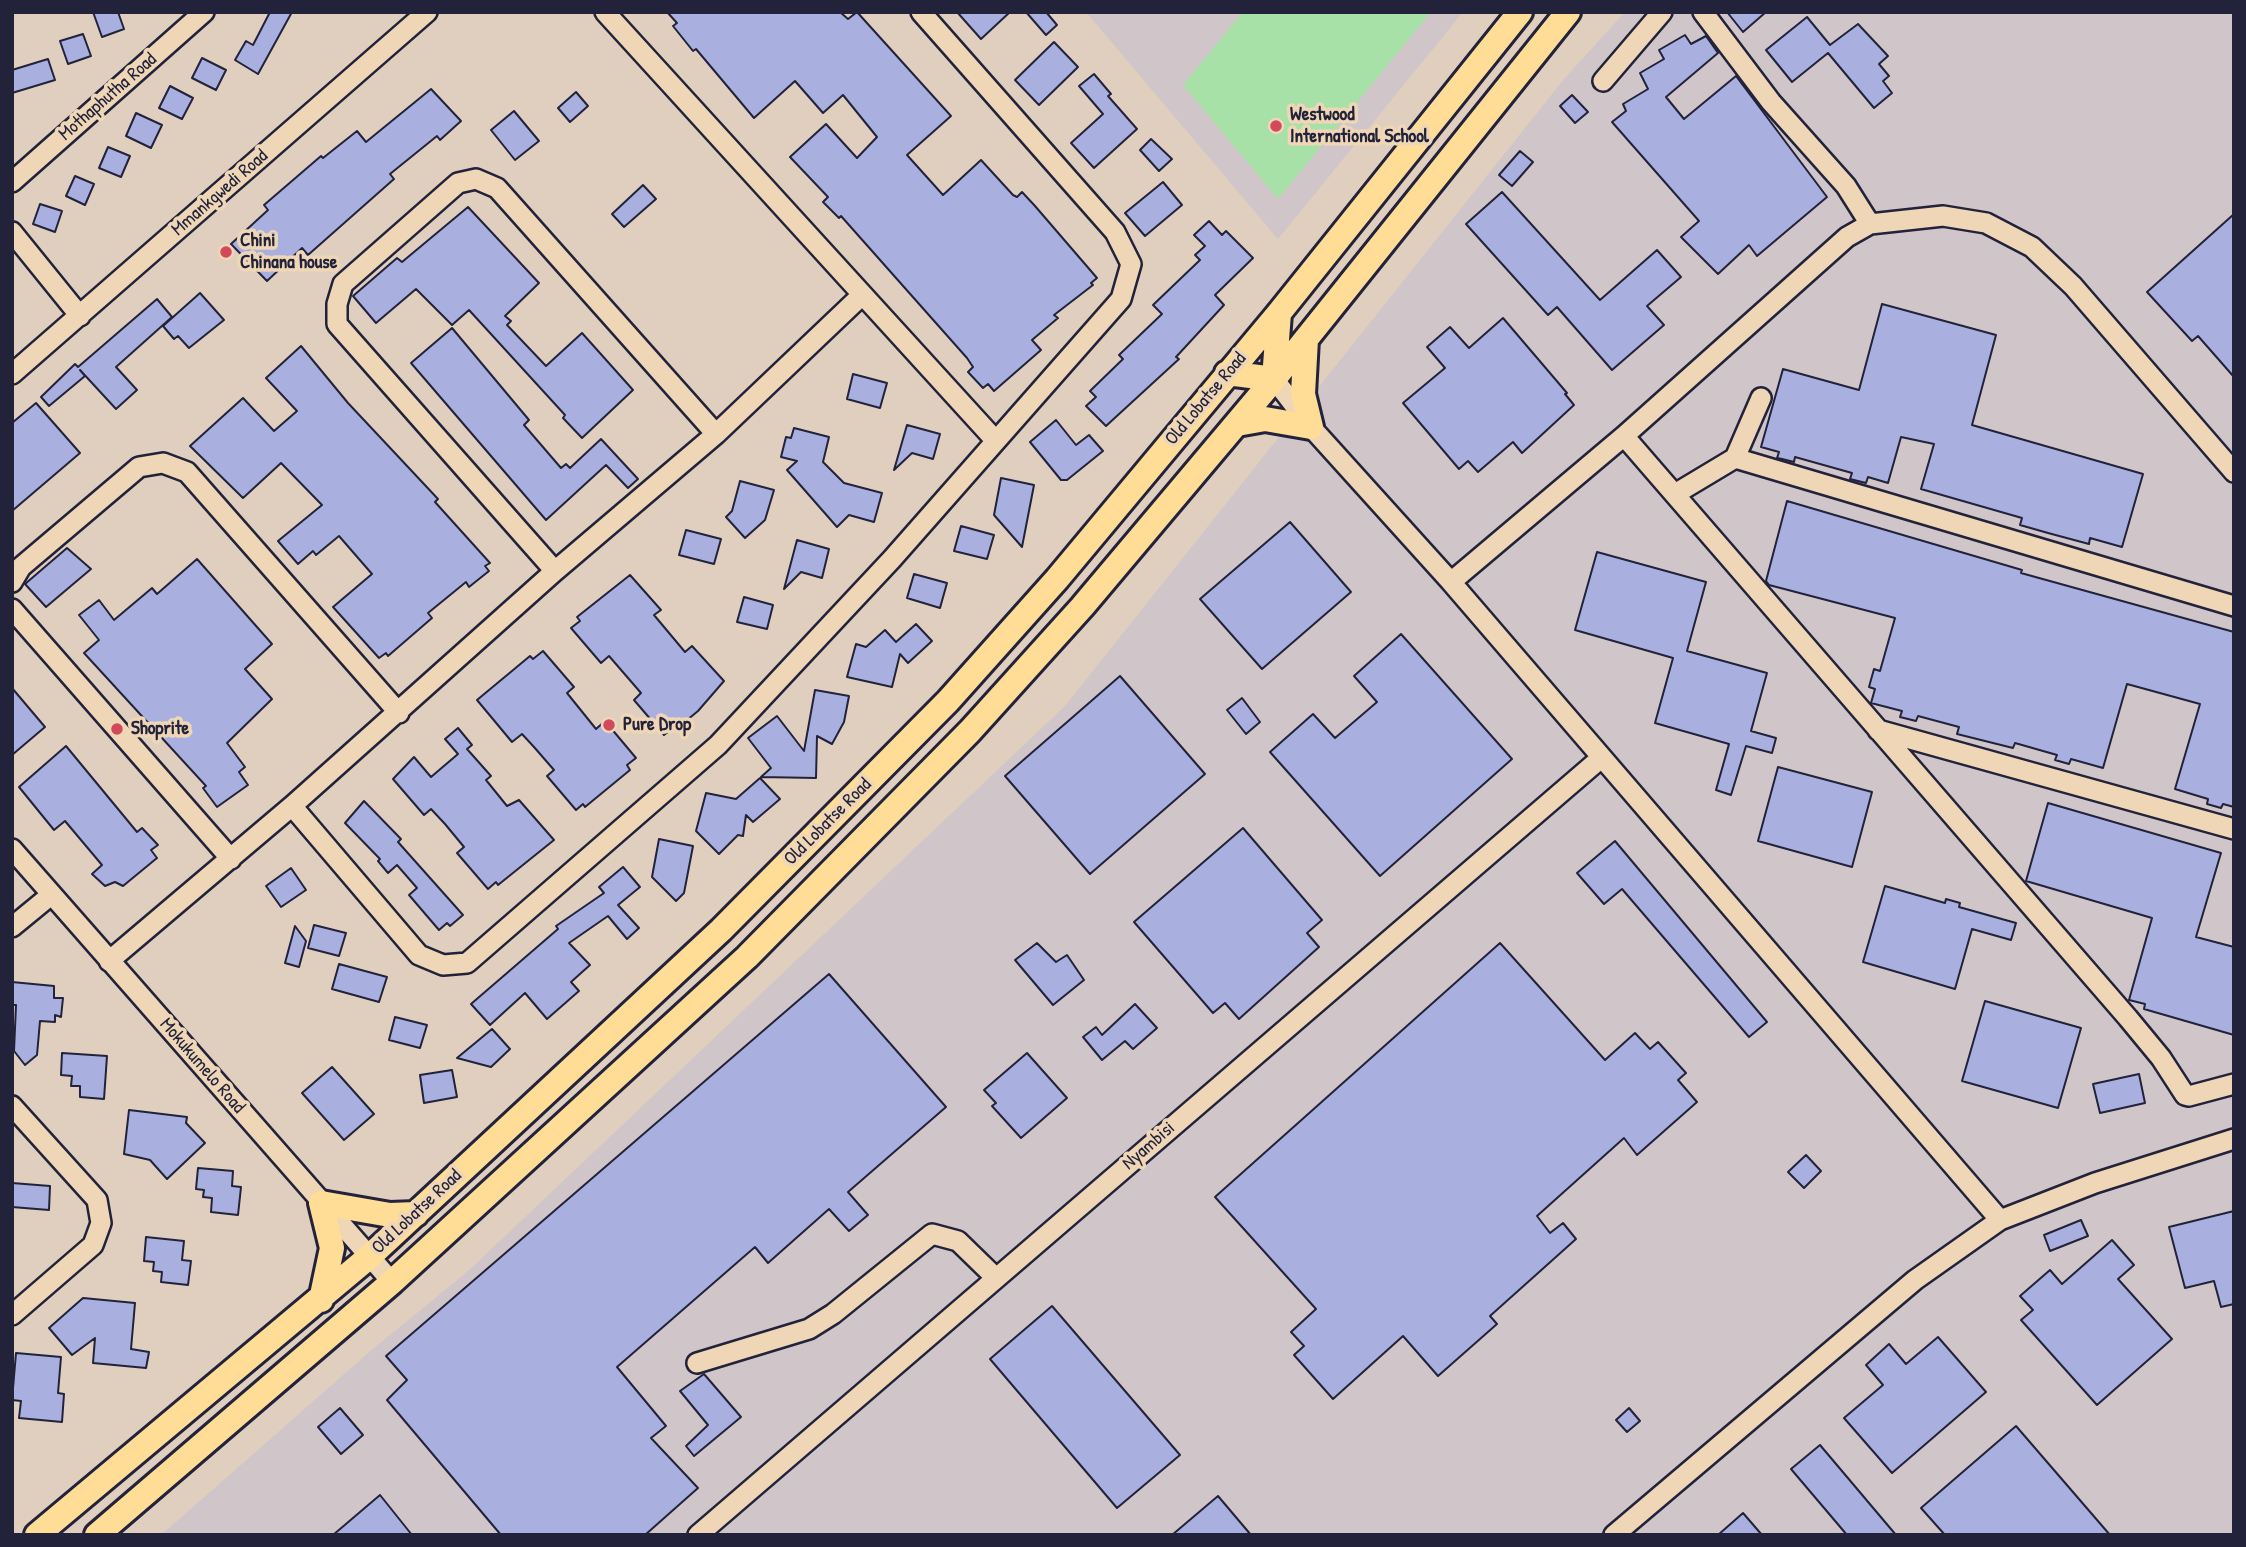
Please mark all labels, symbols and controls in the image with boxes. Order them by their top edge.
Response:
street label: Mothaphutha Road [54,48,162,146]
place label: Westwood International School [1290,104,1429,148]
marker: Westwood International School [1268,118,1284,134]
street label: Mmankgwedi Road [167,145,273,241]
place label: Chini Chinana house [240,230,337,274]
marker: Chini Chinana house [218,244,234,260]
street label: Old Lobatse Road [1161,348,1251,450]
place label: Pure Drop [623,714,691,736]
marker: Pure Drop [601,717,617,733]
place label: Shoprite [131,718,189,740]
marker: Shoprite [109,721,125,737]
street label: Old Lobatse Road [780,774,876,870]
street label: Mokukumelo Road [154,1014,250,1118]
street label: Nyambisi [1118,1117,1180,1175]
street label: Old Lobatse Road [367,1165,467,1259]

